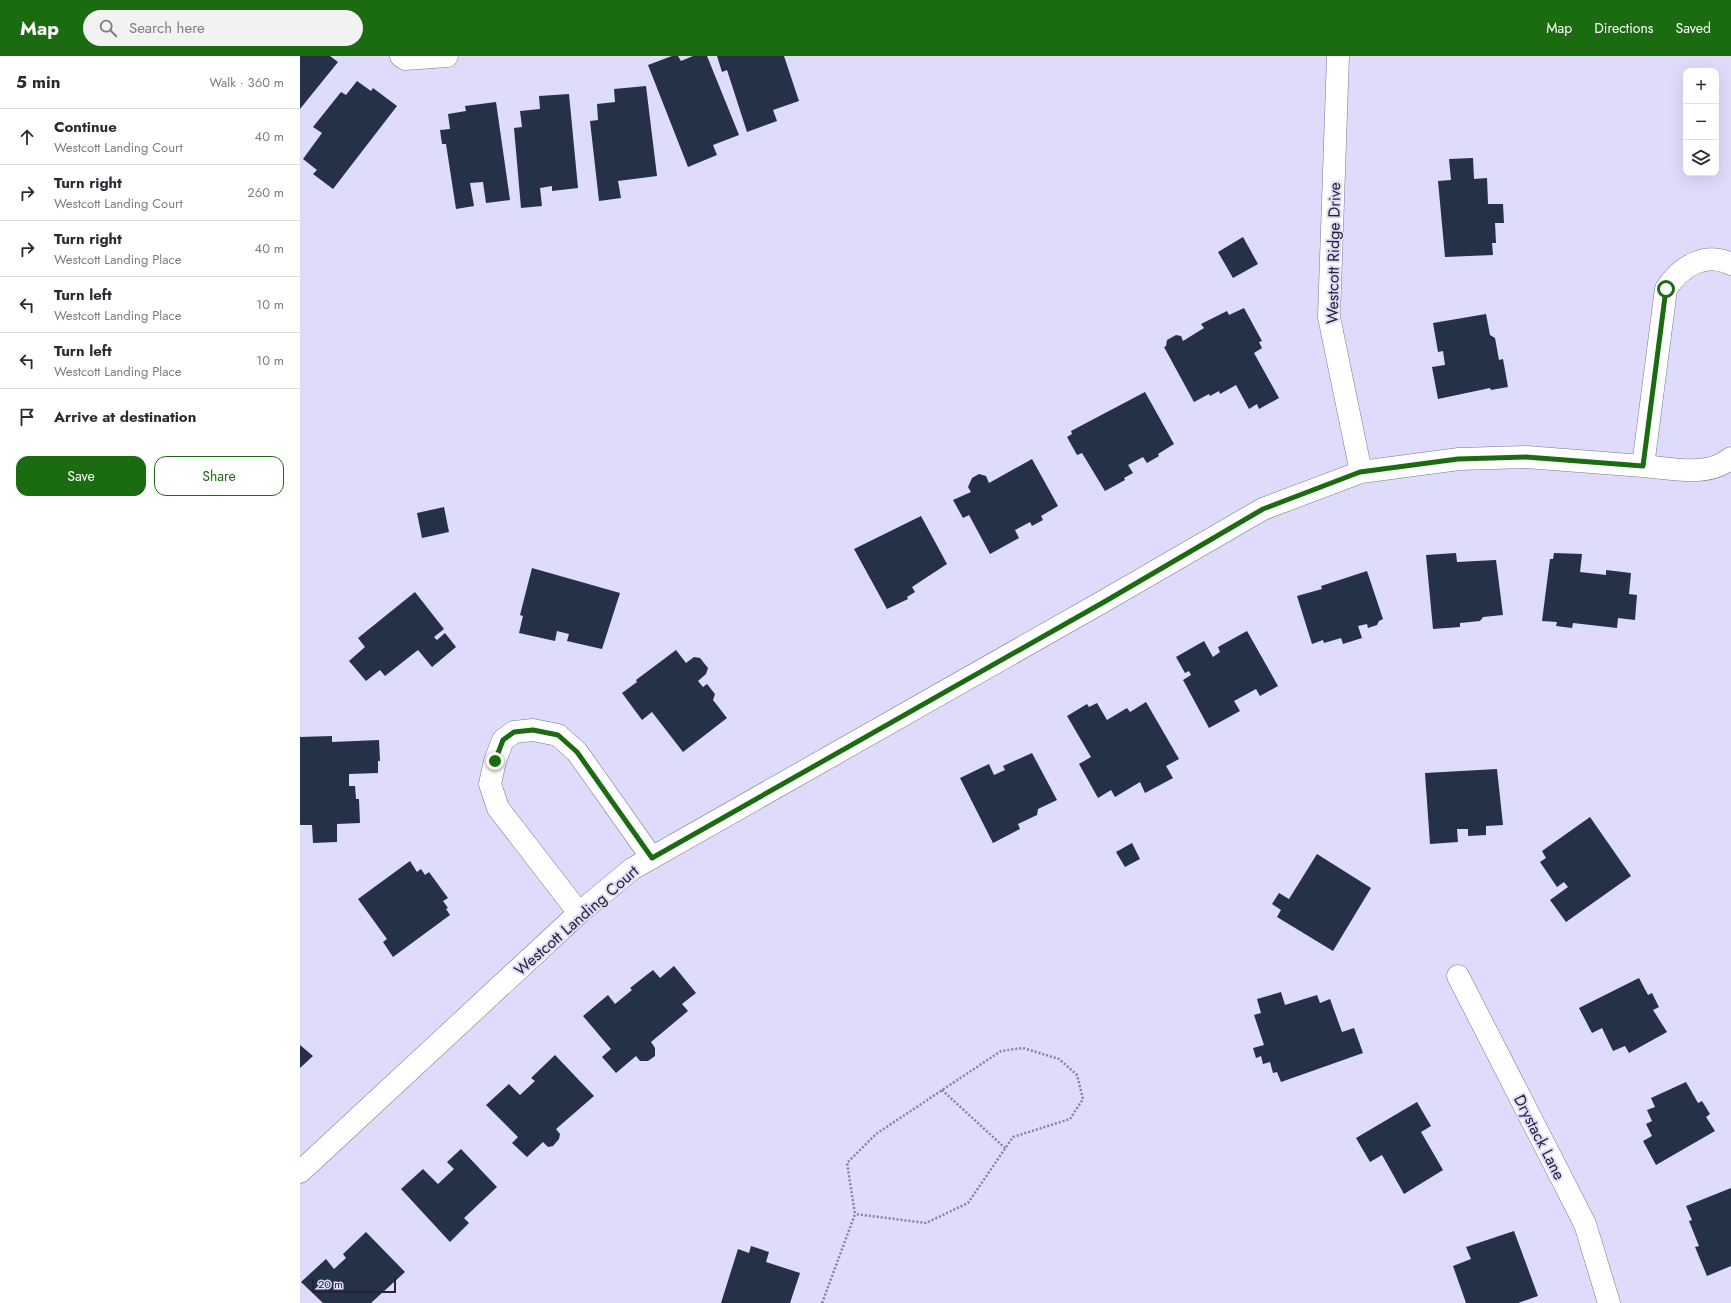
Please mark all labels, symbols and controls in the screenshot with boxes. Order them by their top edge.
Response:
search box [83,10,363,46]
text: Map [20,15,59,42]
icon: search [97,17,119,39]
text: Search here [129,17,205,39]
text: Map [1546,18,1572,38]
text: Directions [1594,18,1654,38]
text: Saved [1676,18,1711,38]
map controls [1683,68,1719,176]
button: + [1683,68,1719,104]
text: 5 min [16,70,60,94]
text: Walk · 360 m [209,73,284,92]
button: − [1683,104,1719,140]
text: Continue [54,116,117,138]
icon: ahead [16,126,38,148]
text: 40 m [255,127,284,146]
text: Westcott Landing Court [54,138,183,157]
button: layers [1683,140,1719,176]
text: Turn right [54,172,122,194]
icon: right [16,182,38,204]
street label: Westcott Ridge Drive [1321,182,1346,324]
text: 260 m [247,183,284,202]
text: Westcott Landing Court [54,194,183,213]
text: Turn right [54,228,122,250]
icon: right [16,238,38,260]
text: 40 m [255,239,284,258]
text: Westcott Landing Place [54,250,181,269]
route start [1657,280,1675,298]
text: Turn left [54,284,112,306]
icon: left [16,294,38,316]
text: 10 m [256,295,284,314]
text: Westcott Landing Place [54,306,181,325]
text: Turn left [54,340,112,362]
icon: left [16,350,38,372]
text: 10 m [256,351,284,370]
text: Westcott Landing Place [54,362,181,381]
icon: arrive [16,406,38,428]
text: Arrive at destination [54,406,196,428]
button: Save [16,456,146,496]
button: Share [154,456,284,496]
route end [486,752,504,770]
street label: Westcott Landing Court [509,860,644,981]
street label: Drystack Lane [1508,1091,1571,1184]
scale bar [312,1275,396,1294]
text: 20 m [318,1276,343,1292]

